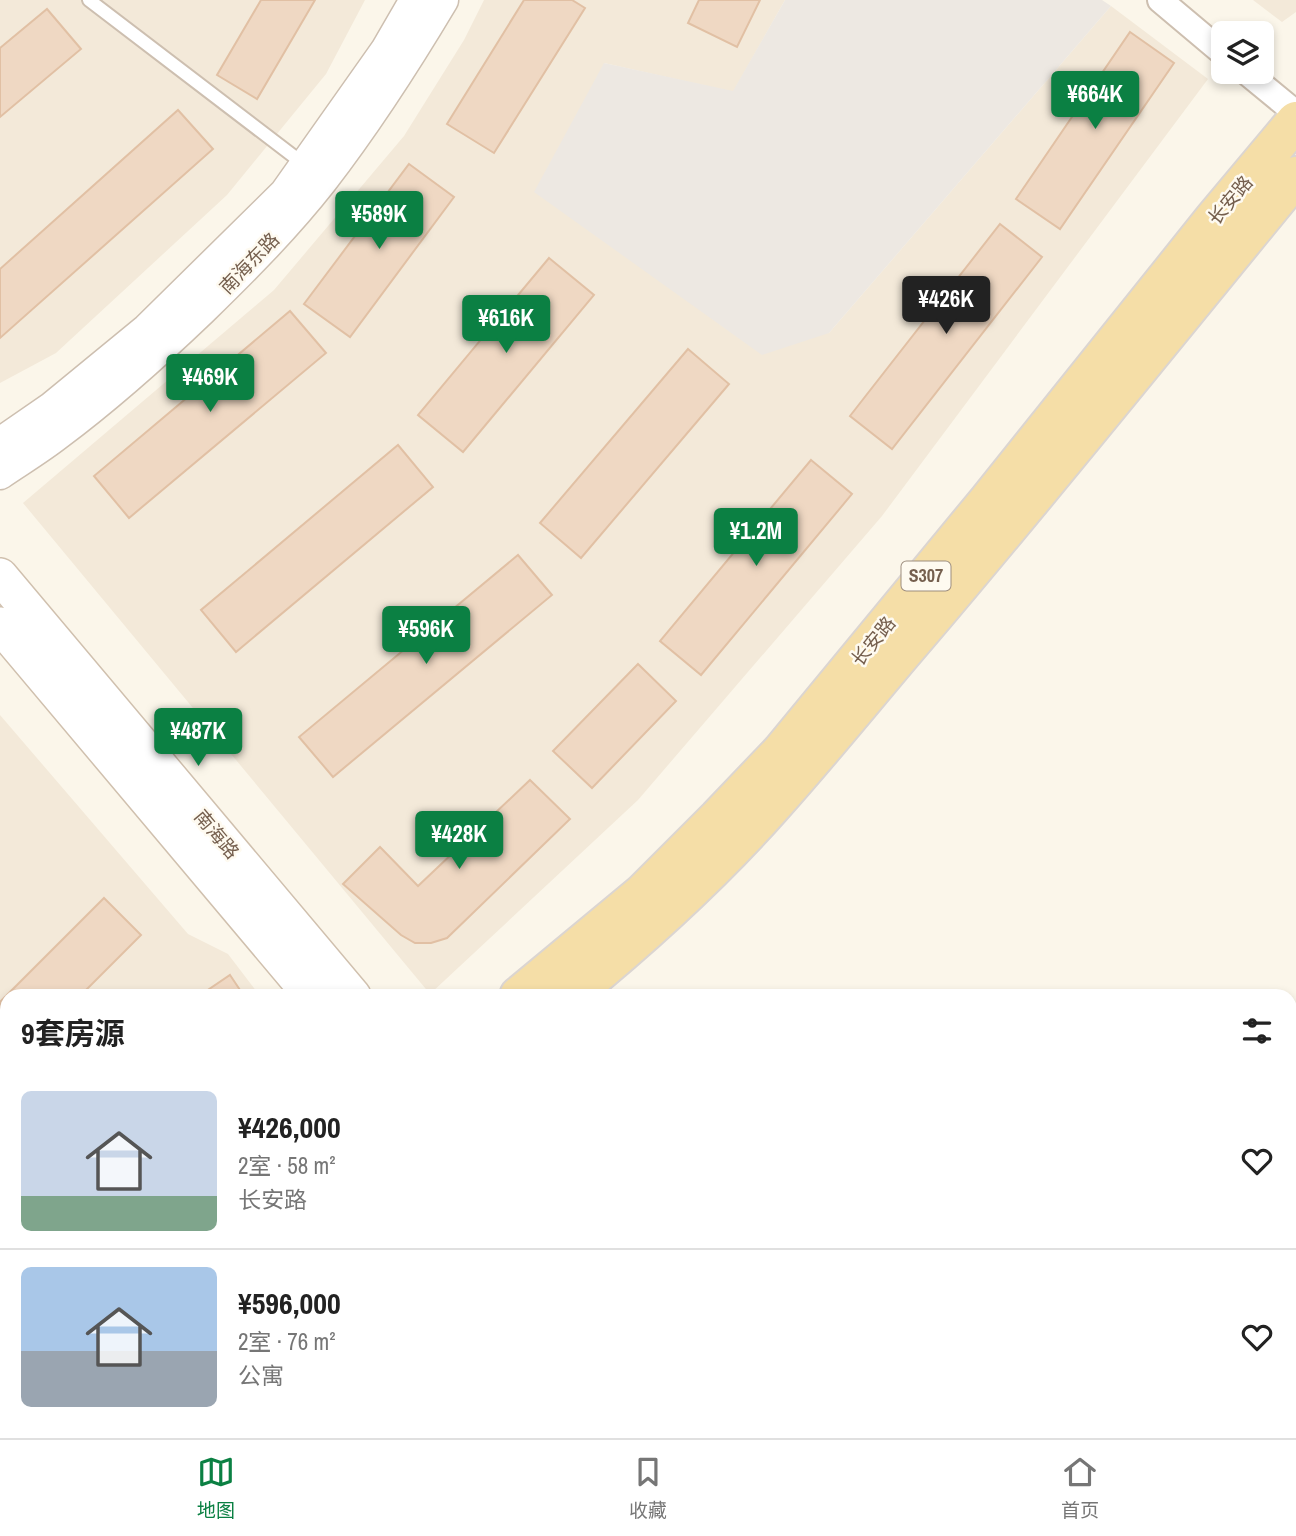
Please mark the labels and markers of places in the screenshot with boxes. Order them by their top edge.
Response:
pin: ¥664K [1046,72,1144,131]
pin: ¥589K [330,191,428,251]
pin: ¥426K [897,276,995,336]
pin: ¥616K [457,296,555,355]
pin: ¥469K [161,354,259,414]
pin: ¥1.2M [707,508,805,568]
pin: ¥596K [377,606,475,666]
pin: ¥487K [149,708,247,768]
pin: ¥428K [410,812,508,871]

